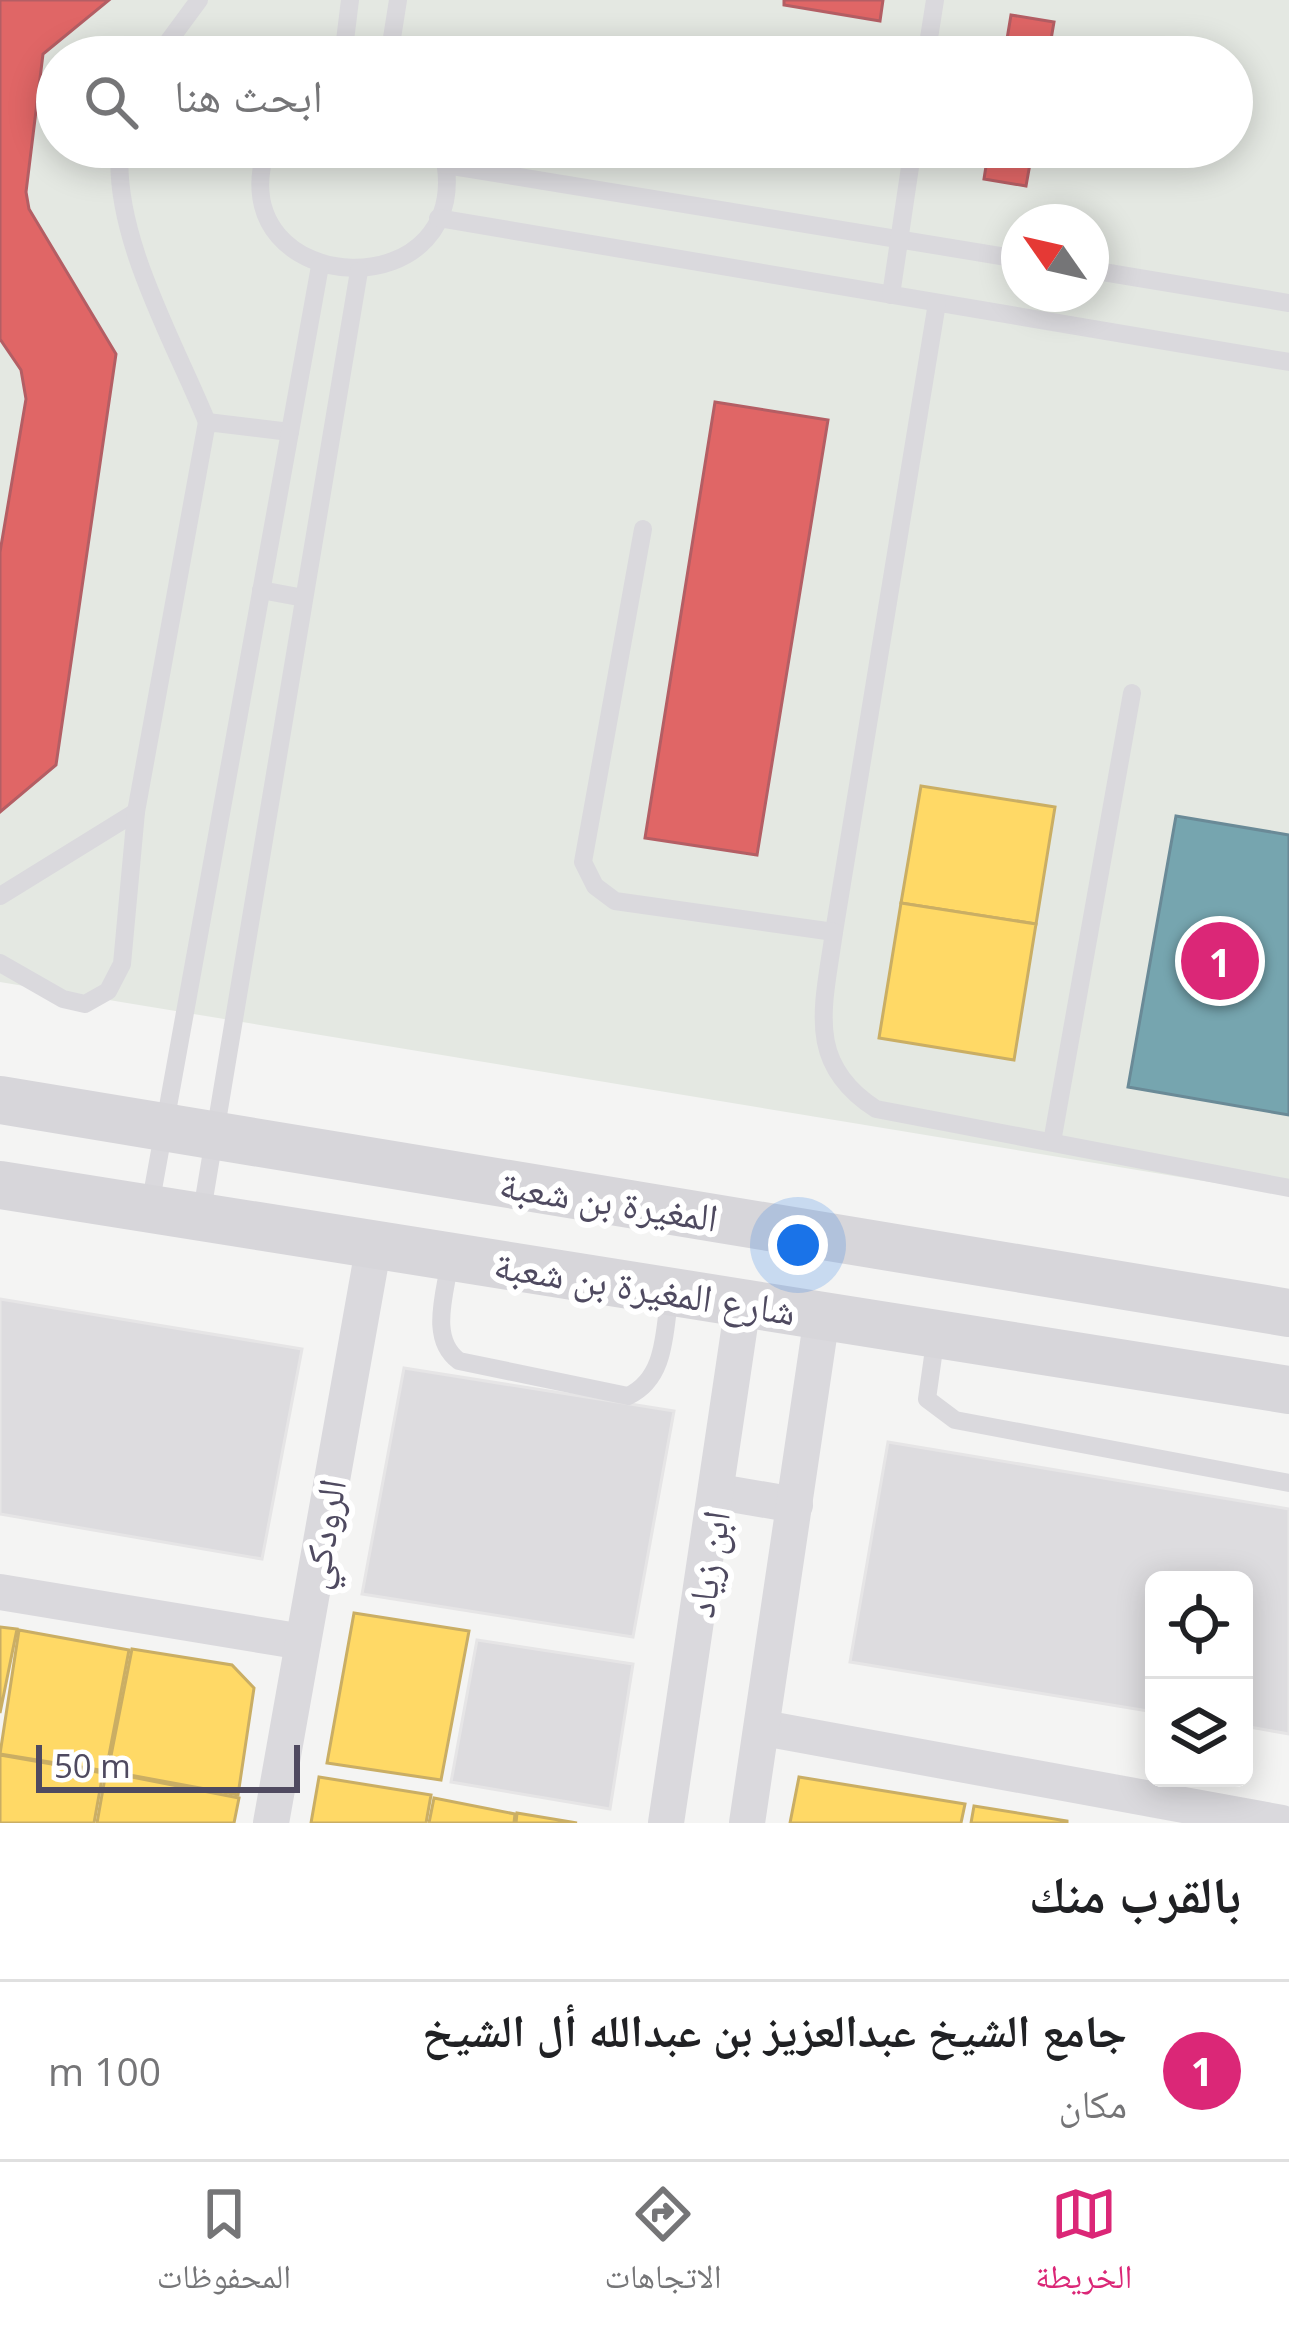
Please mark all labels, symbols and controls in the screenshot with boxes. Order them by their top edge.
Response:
search box [36,36,1253,168]
text: ابحث هنا [174,64,323,125]
icon: search [78,69,144,135]
north arrow [1001,204,1109,312]
pin: 1 [1181,916,1259,1006]
street label: المغيرة بن شعبة [496,1156,722,1243]
your location [768,1215,828,1275]
street label: شارع المغيرة بن شعبة [491,1237,800,1337]
street label: الرودكي [286,1475,364,1594]
street label: ابن زياد [672,1507,741,1621]
map controls [1145,1571,1253,1787]
button: locate [1145,1571,1253,1679]
button: layers [1145,1679,1253,1787]
scale bar [36,1739,300,1792]
text: 50 m [54,1743,131,1788]
text: بالقرب منك [1029,1858,1241,1928]
text: جامع الشيخ عبدالعزيز بن عبدالله أل الشيخ [422,1999,1127,2060]
text: 100 m [48,2044,161,2097]
text: 1 [1191,2044,1213,2097]
text: مكان [1059,2076,1127,2129]
tab: المحفوظات [157,2181,291,2309]
tab: الاتجاهات [604,2181,722,2309]
tab: الخريطة [1035,2181,1132,2309]

